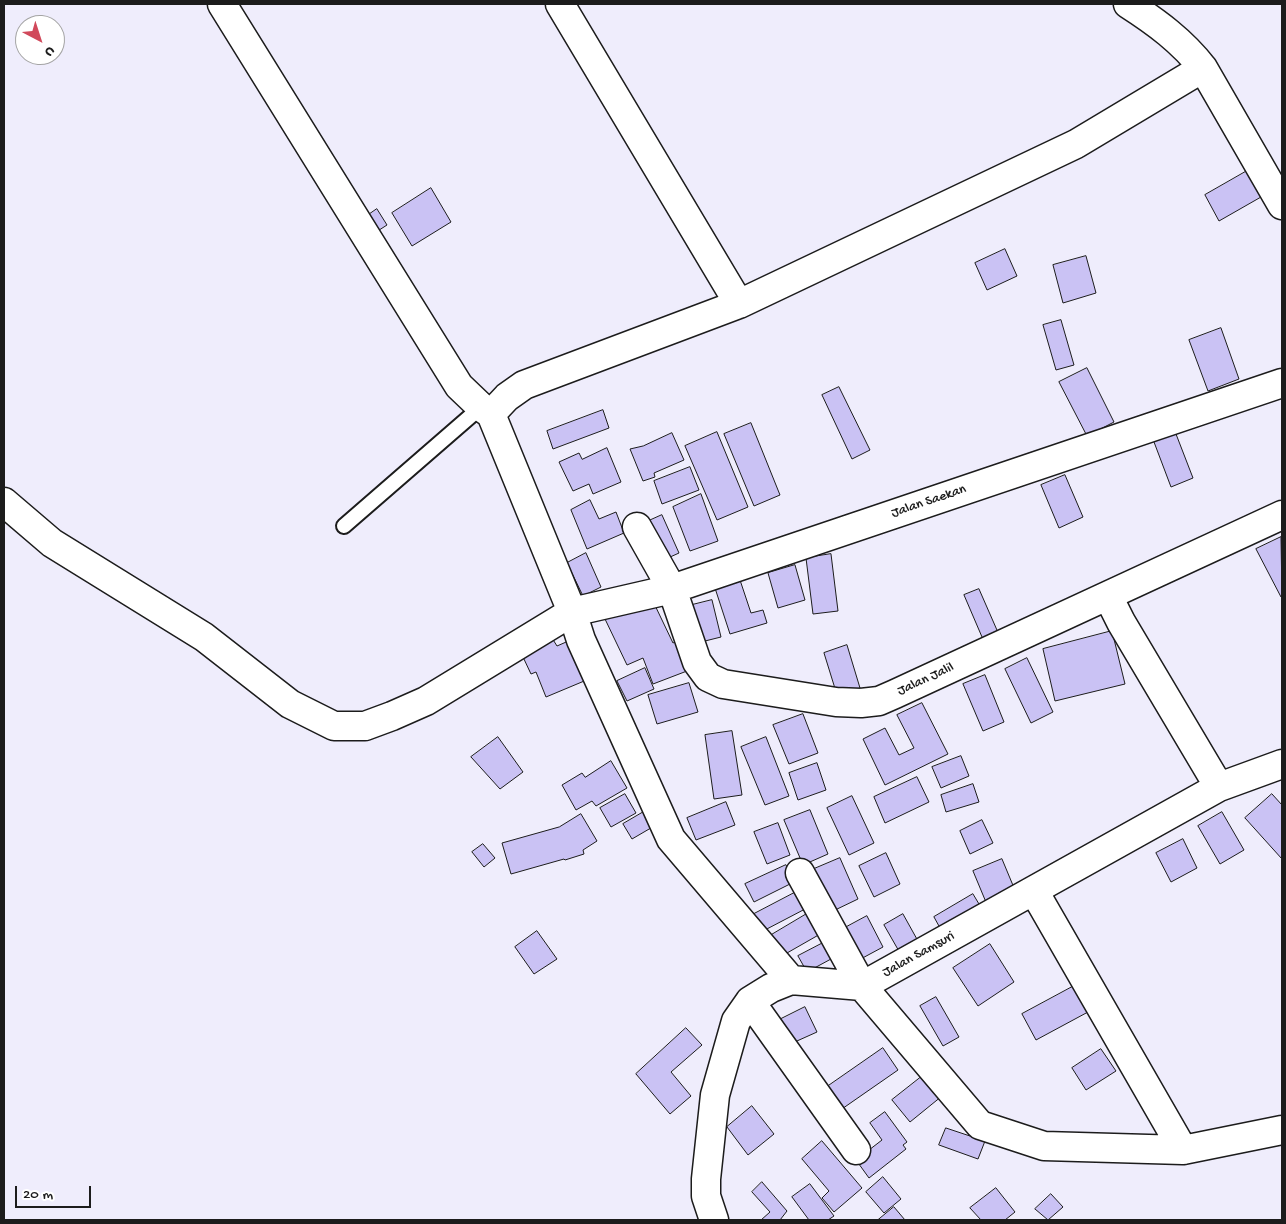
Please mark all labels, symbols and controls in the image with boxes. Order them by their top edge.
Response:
north arrow [15,15,65,65]
text: U [41,42,58,60]
street label: Jalan Saekan [889,481,969,523]
street label: Jalan Jalil [895,660,957,700]
street label: Jalan Samsuri [880,928,958,982]
scale bar [18,1176,94,1208]
text: 20 m [23,1186,53,1204]

